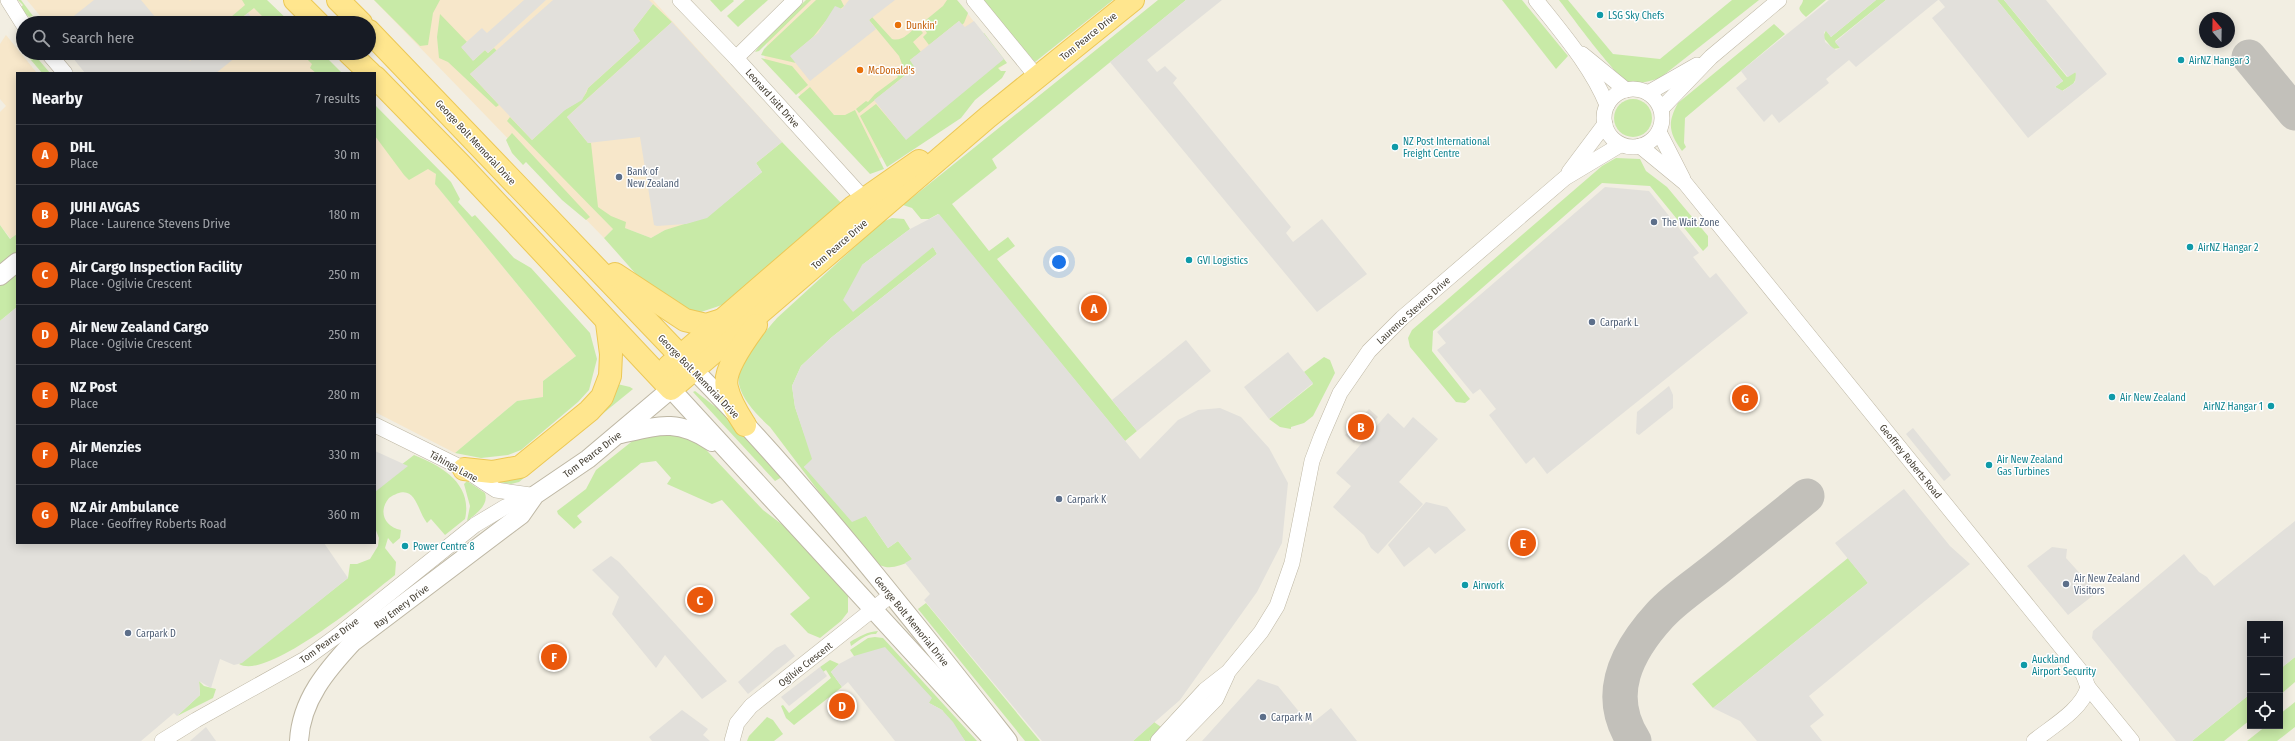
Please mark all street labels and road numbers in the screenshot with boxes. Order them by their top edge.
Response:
street label: Tom Pearce Drive [1058,10,1120,63]
street label: Leonard Isitt Drive [743,67,802,131]
street label: George Bolt Memorial Drive [433,98,518,188]
street label: Tom Pearce Drive [809,217,870,272]
street label: Laurence Stevens Drive [1374,275,1453,347]
street label: George Bolt Memorial Drive [655,332,742,421]
street label: Geoffrey Roberts Road [1877,422,1944,501]
street label: Tom Pearce Drive [561,429,624,481]
street label: Tāhinga Lane [427,449,480,485]
street label: George Bolt Memorial Drive [871,574,951,669]
street label: Ray Emery Drive [372,582,431,631]
street label: Tom Pearce Drive [298,615,361,666]
street label: Ogilvie Crescent [776,640,836,690]

